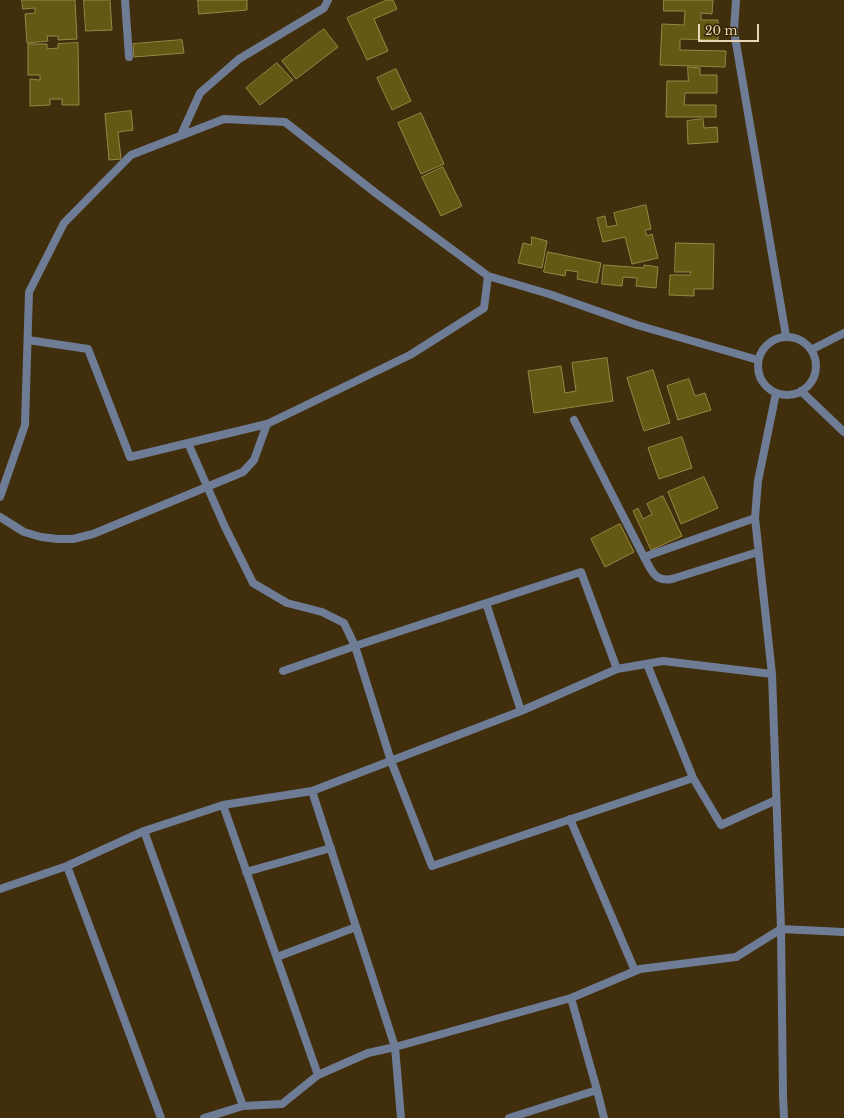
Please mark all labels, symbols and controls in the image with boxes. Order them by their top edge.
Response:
scale bar [700,16,761,42]
text: 20 m [705,23,737,38]

